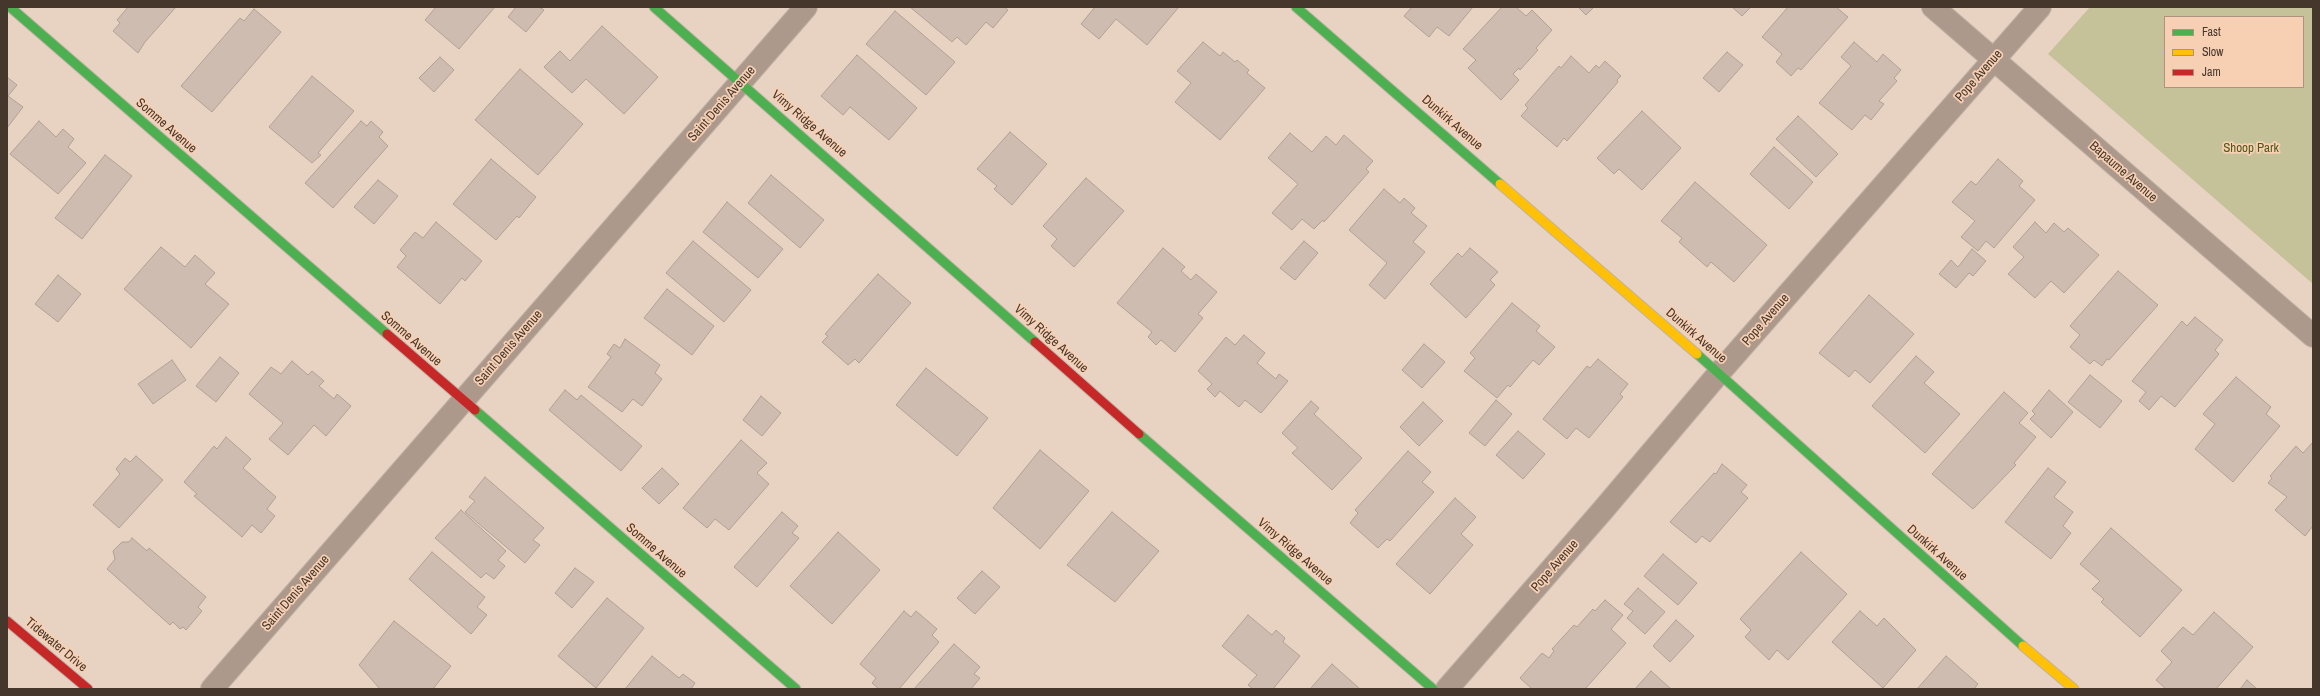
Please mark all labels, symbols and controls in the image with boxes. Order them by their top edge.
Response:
legend [2164,16,2304,88]
text: Fast [2202,24,2221,40]
text: Slow [2202,44,2223,60]
street label: Pope Avenue [1952,47,2006,105]
street label: Saint Denis Avenue [685,63,759,145]
text: Jam [2202,64,2221,80]
street label: Vimy Ridge Avenue [768,87,850,161]
street label: Dunkirk Avenue [1418,92,1486,154]
street label: Somme Avenue [132,95,200,157]
street label: Bapaume Avenue [2086,138,2160,206]
park label: Shoop Park [2223,141,2279,157]
street label: Pope Avenue [1739,291,1793,349]
street label: Vimy Ridge Avenue [1011,302,1091,376]
street label: Dunkirk Avenue [1662,305,1730,367]
street label: Saint Denis Avenue [472,307,546,389]
street label: Somme Avenue [377,308,445,370]
street label: Vimy Ridge Avenue [1254,515,1336,589]
street label: Somme Avenue [622,520,690,582]
street label: Dunkirk Avenue [1904,522,1970,584]
street label: Pope Avenue [1528,537,1582,595]
street label: Saint Denis Avenue [259,552,333,634]
street label: Tidewater Drive [22,615,90,675]

